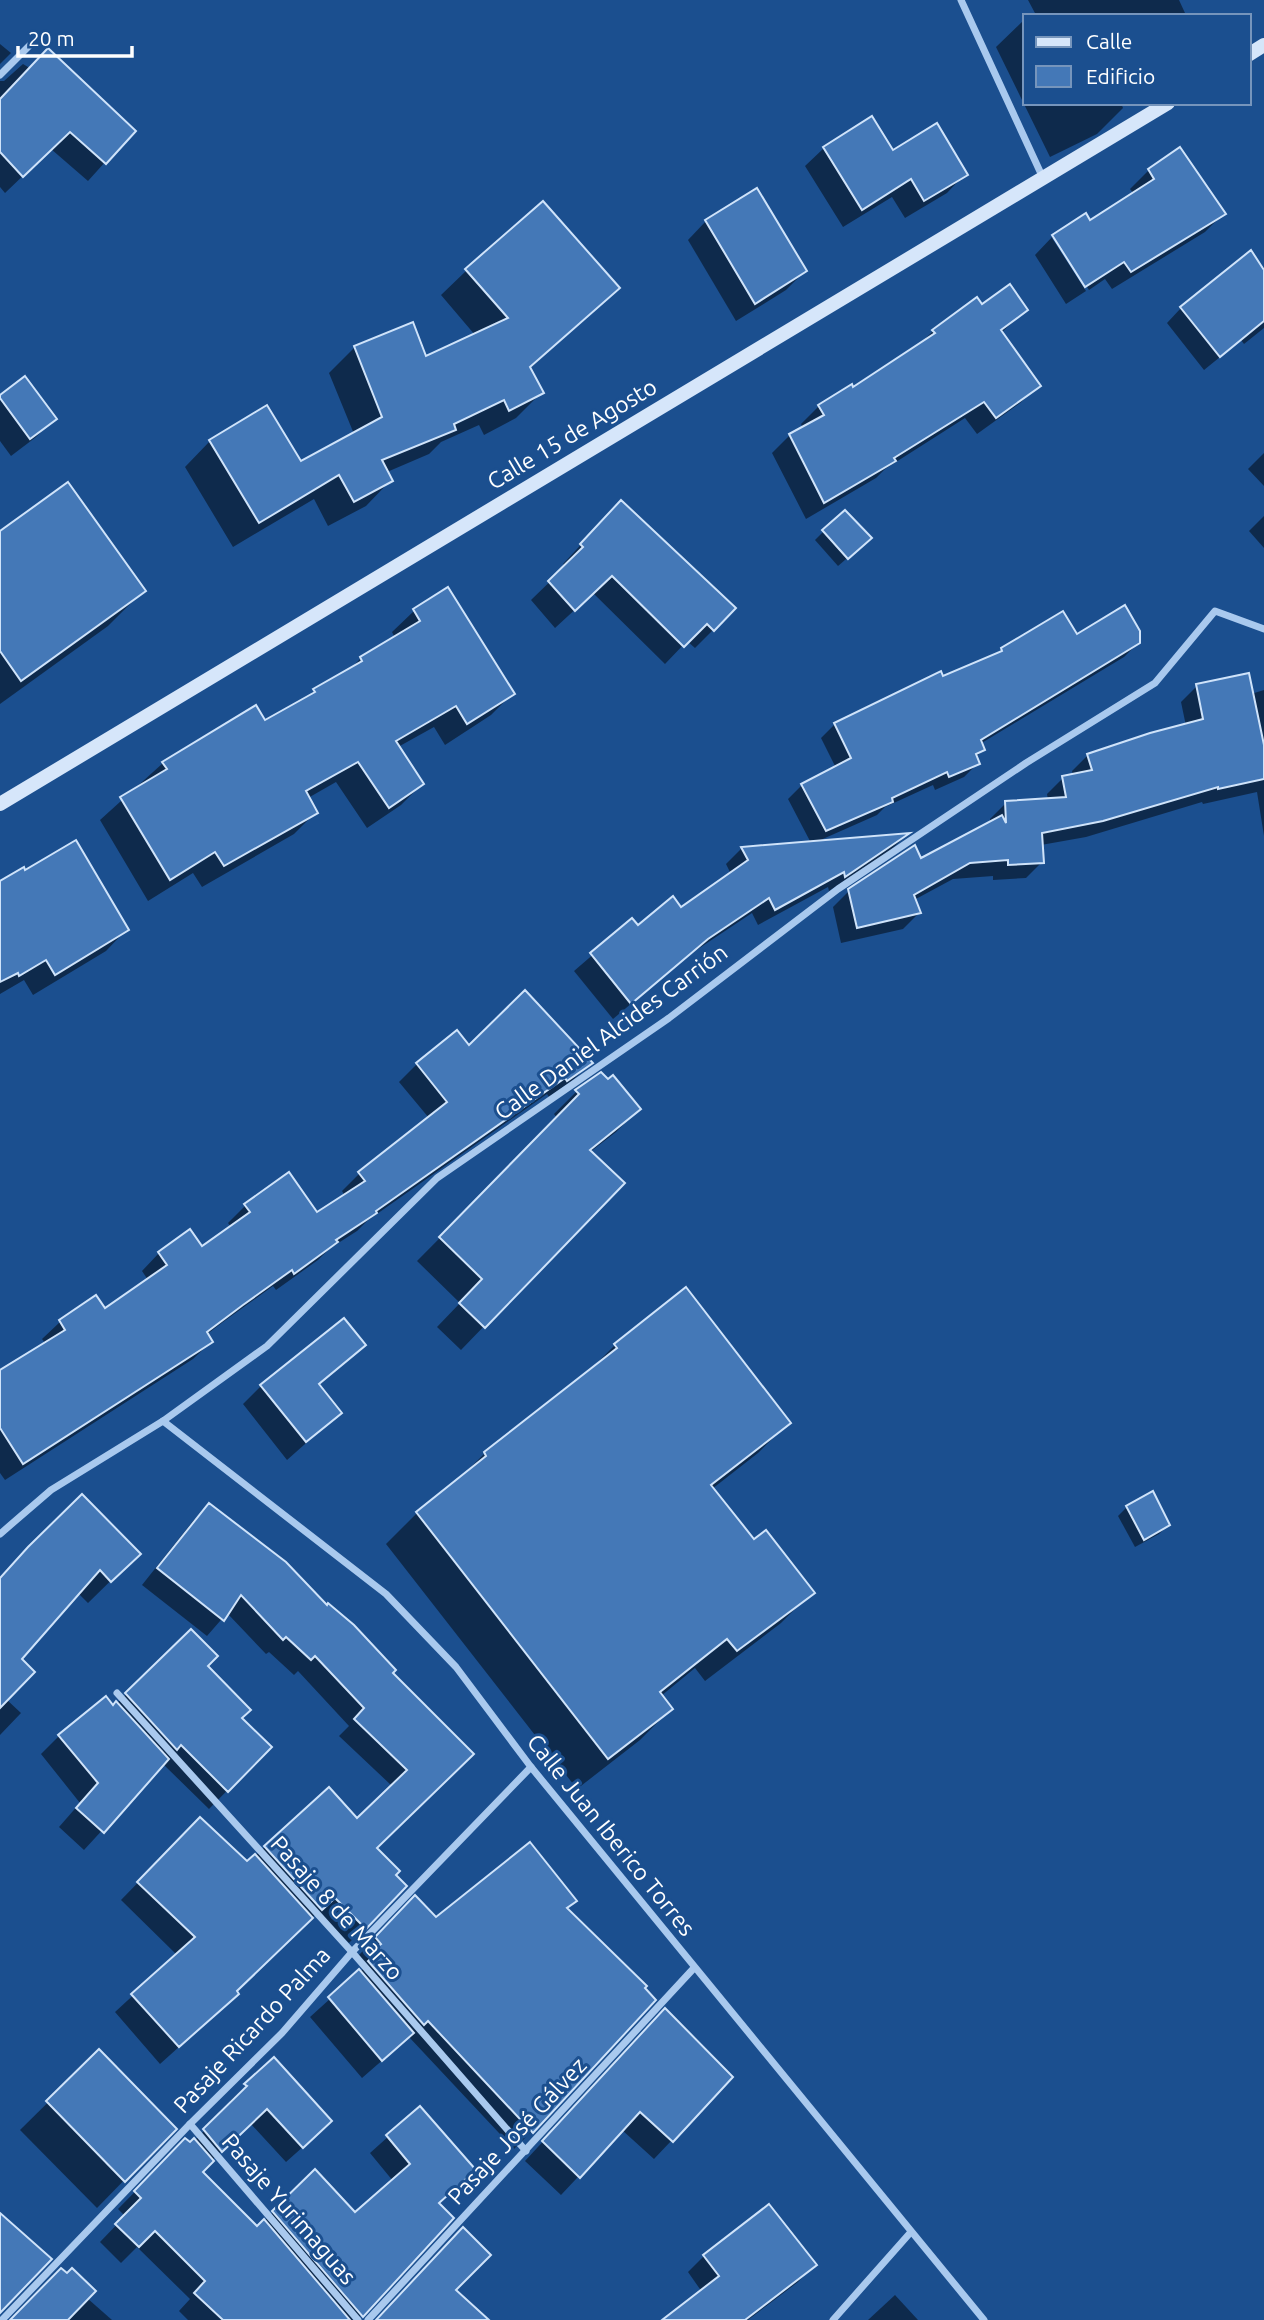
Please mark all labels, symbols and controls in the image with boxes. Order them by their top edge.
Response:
scale bar [18,14,131,58]
legend [1023,14,1250,105]
text: 20 m [28,26,75,50]
text: Calle [1086,29,1132,53]
text: Edificio [1086,64,1155,88]
street label: Calle 15 de Agosto [483,373,661,494]
street label: Calle Daniel Alcides Carrión [490,939,732,1124]
street label: Calle Juan Iberico Torres [523,1729,700,1940]
street label: Pasaje 8 de Marzo [266,1831,408,1985]
street label: Pasaje Ricardo Palma [168,1942,335,2118]
street label: Pasaje José Gálvez [442,2052,591,2209]
street label: Pasaje Yurimaguas [217,2128,361,2289]

